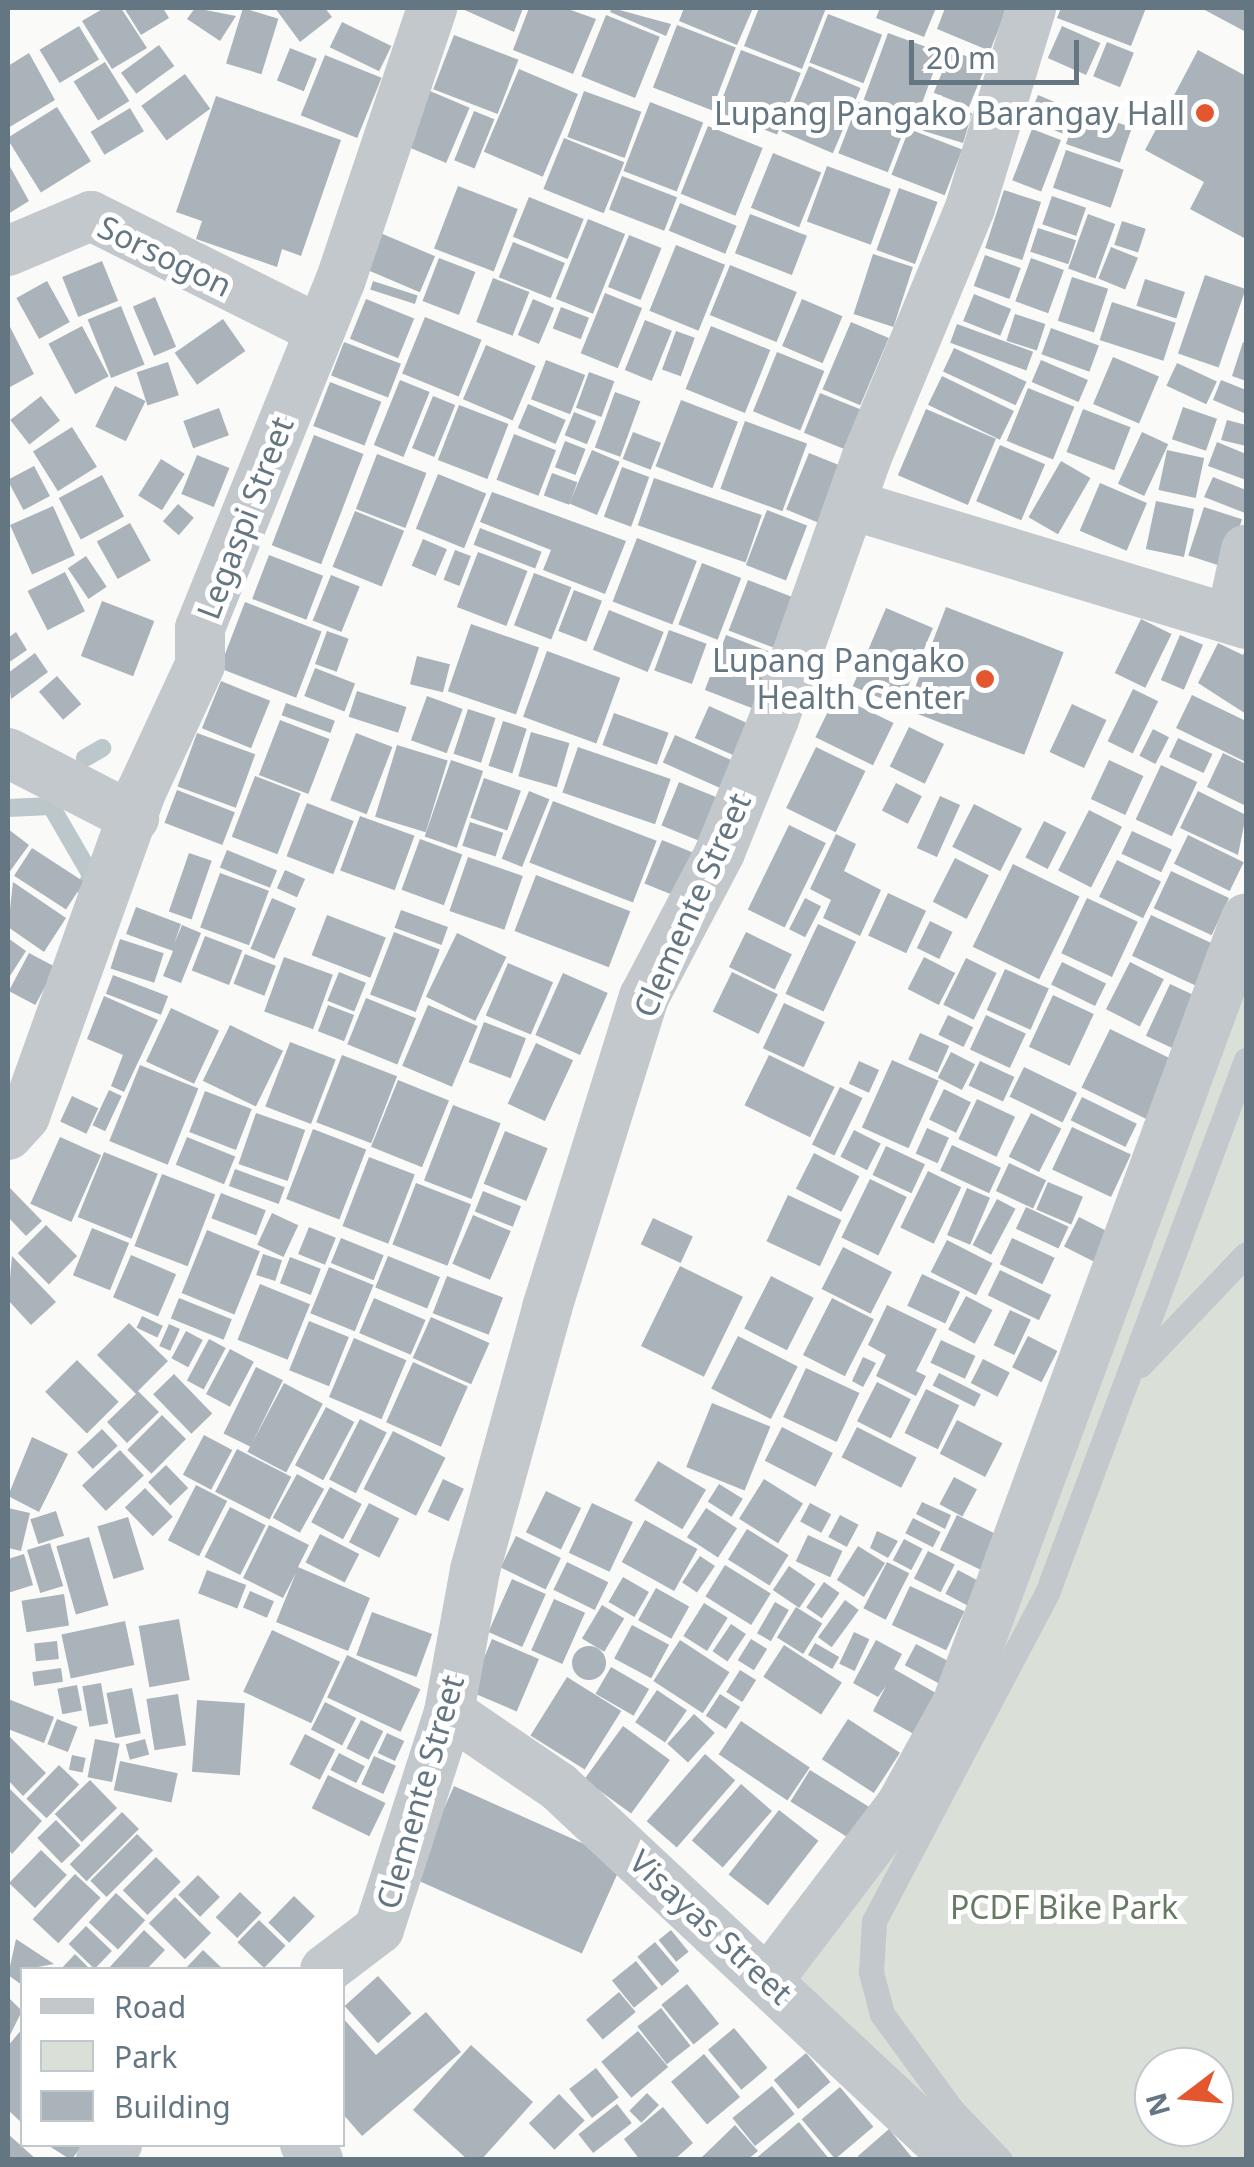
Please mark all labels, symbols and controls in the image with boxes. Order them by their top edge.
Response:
scale bar [914,20,1084,82]
text: 20 m [926,37,996,78]
place label: Lupang Pangako Barangay Hall [714,94,1185,132]
marker: Lupang Pangako Barangay Hall [1194,102,1216,124]
street label: Sorsogon [92,207,238,305]
street label: Legaspi Street [189,412,301,624]
place label: Lupang Pangako Health Center [712,642,965,717]
marker: Lupang Pangako Health Center [974,668,996,690]
street label: Clemente Street [625,787,759,1023]
street label: Clemente Street [368,1671,472,1913]
street label: Visayas Street [622,1842,800,2012]
park label: PCDF Bike Park [950,1888,1178,1926]
legend [20,1967,345,2147]
text: Road [114,1986,186,2027]
text: Park [114,2036,177,2077]
north arrow [1134,2047,1234,2147]
text: Building [114,2086,231,2127]
text: N [1136,2089,1178,2121]

